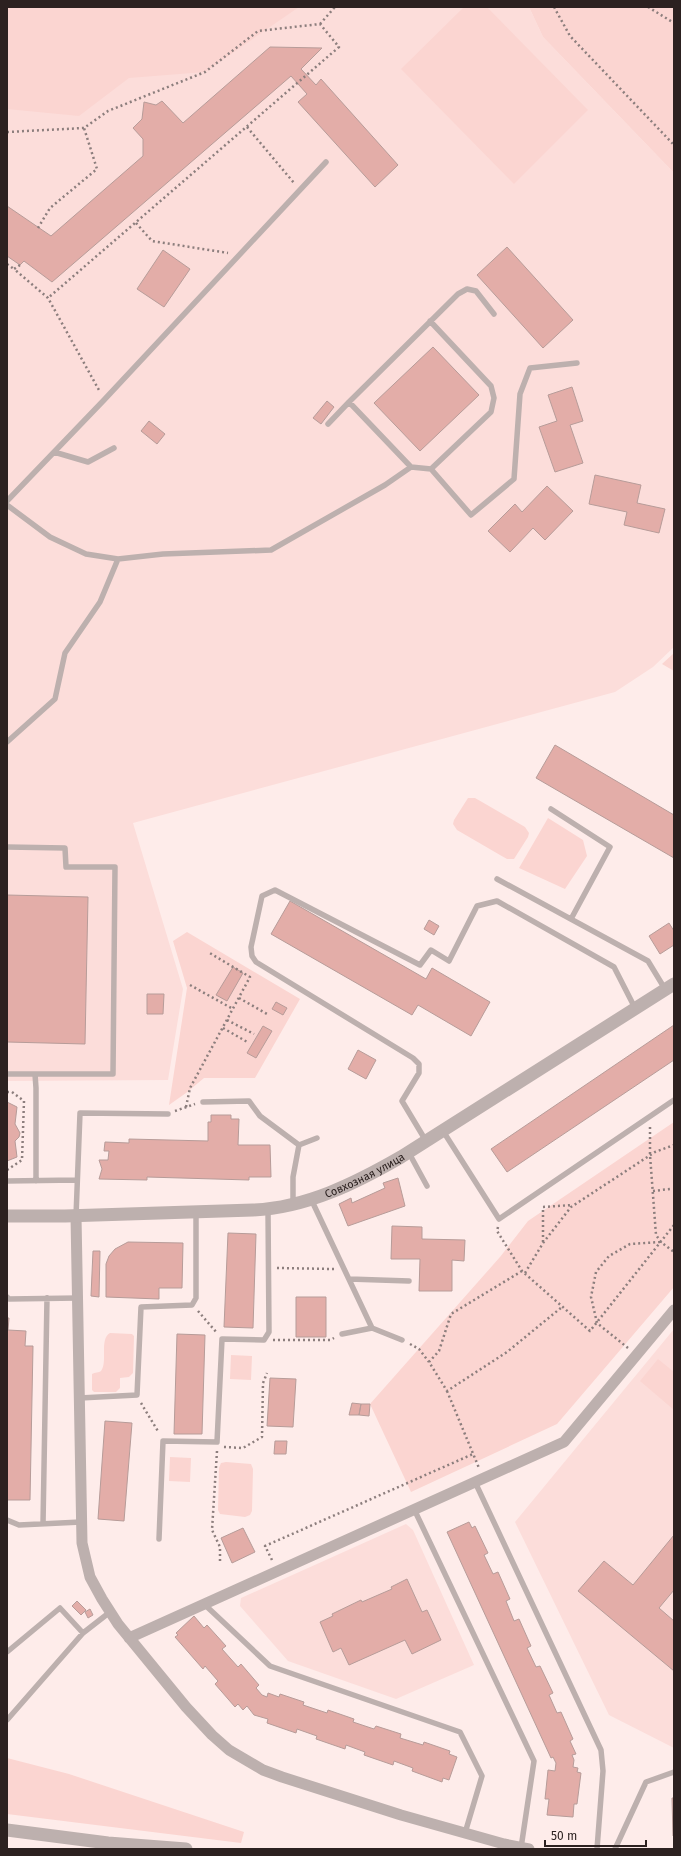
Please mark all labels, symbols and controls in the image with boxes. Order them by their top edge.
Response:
street label: Совхозная улица [323,1150,407,1201]
scale bar [545,1822,646,1848]
text: 50 m [551,1829,577,1843]

